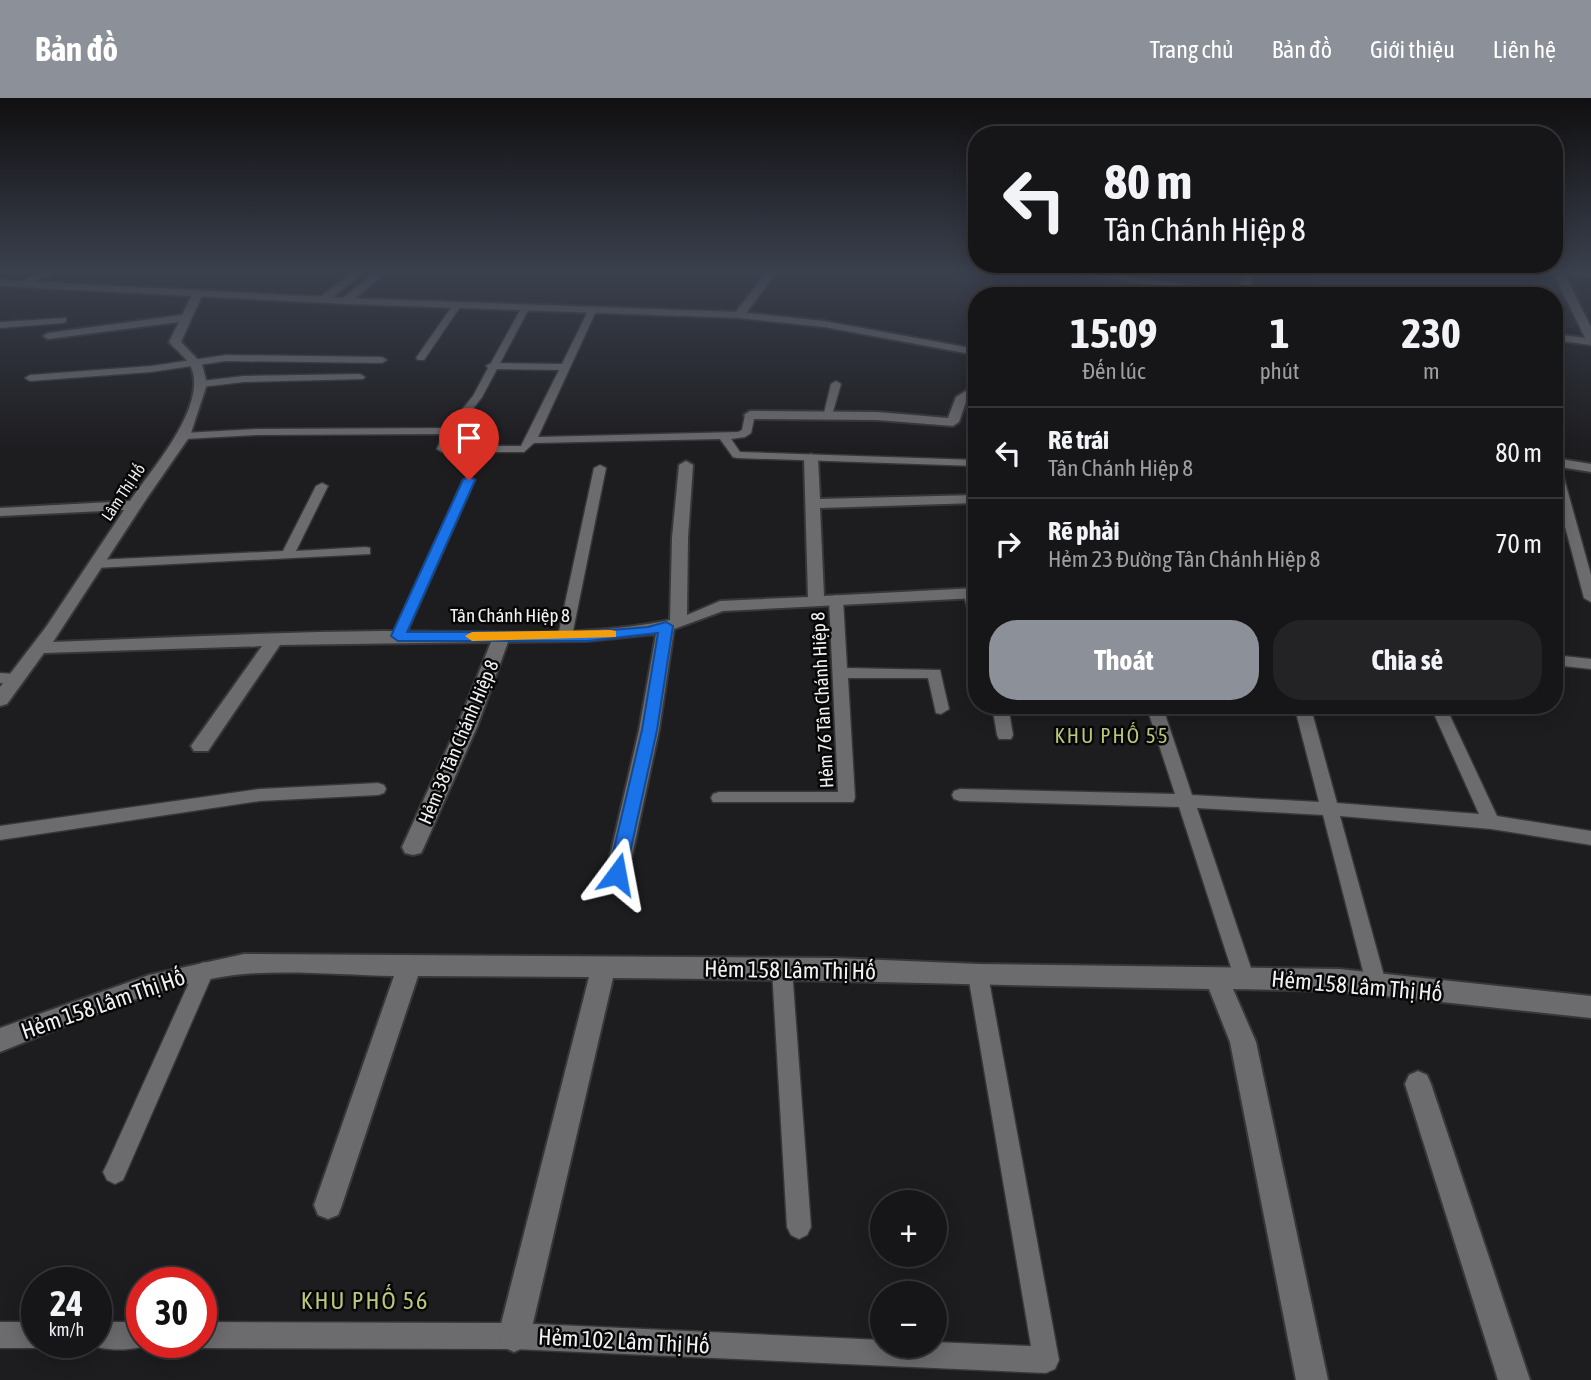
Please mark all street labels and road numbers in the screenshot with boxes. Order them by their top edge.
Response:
street label: Lâm Thị Hố [97,460,148,524]
street label: Tân Chánh Hiệp 8 [450,604,570,626]
street label: Hẻm 76 Tân Chánh Hiệp 8 [806,611,838,789]
street label: Hẻm 38 Tân Chánh Hiệp 8 [413,657,503,827]
street label: Hẻm 158 Lâm Thị Hố [704,956,876,984]
street label: Hẻm 158 Lâm Thị Hố [18,964,188,1044]
street label: Hẻm 158 Lâm Thị Hố [1270,966,1444,1006]
street label: Hẻm 102 Lâm Thị Hố [538,1324,710,1358]

